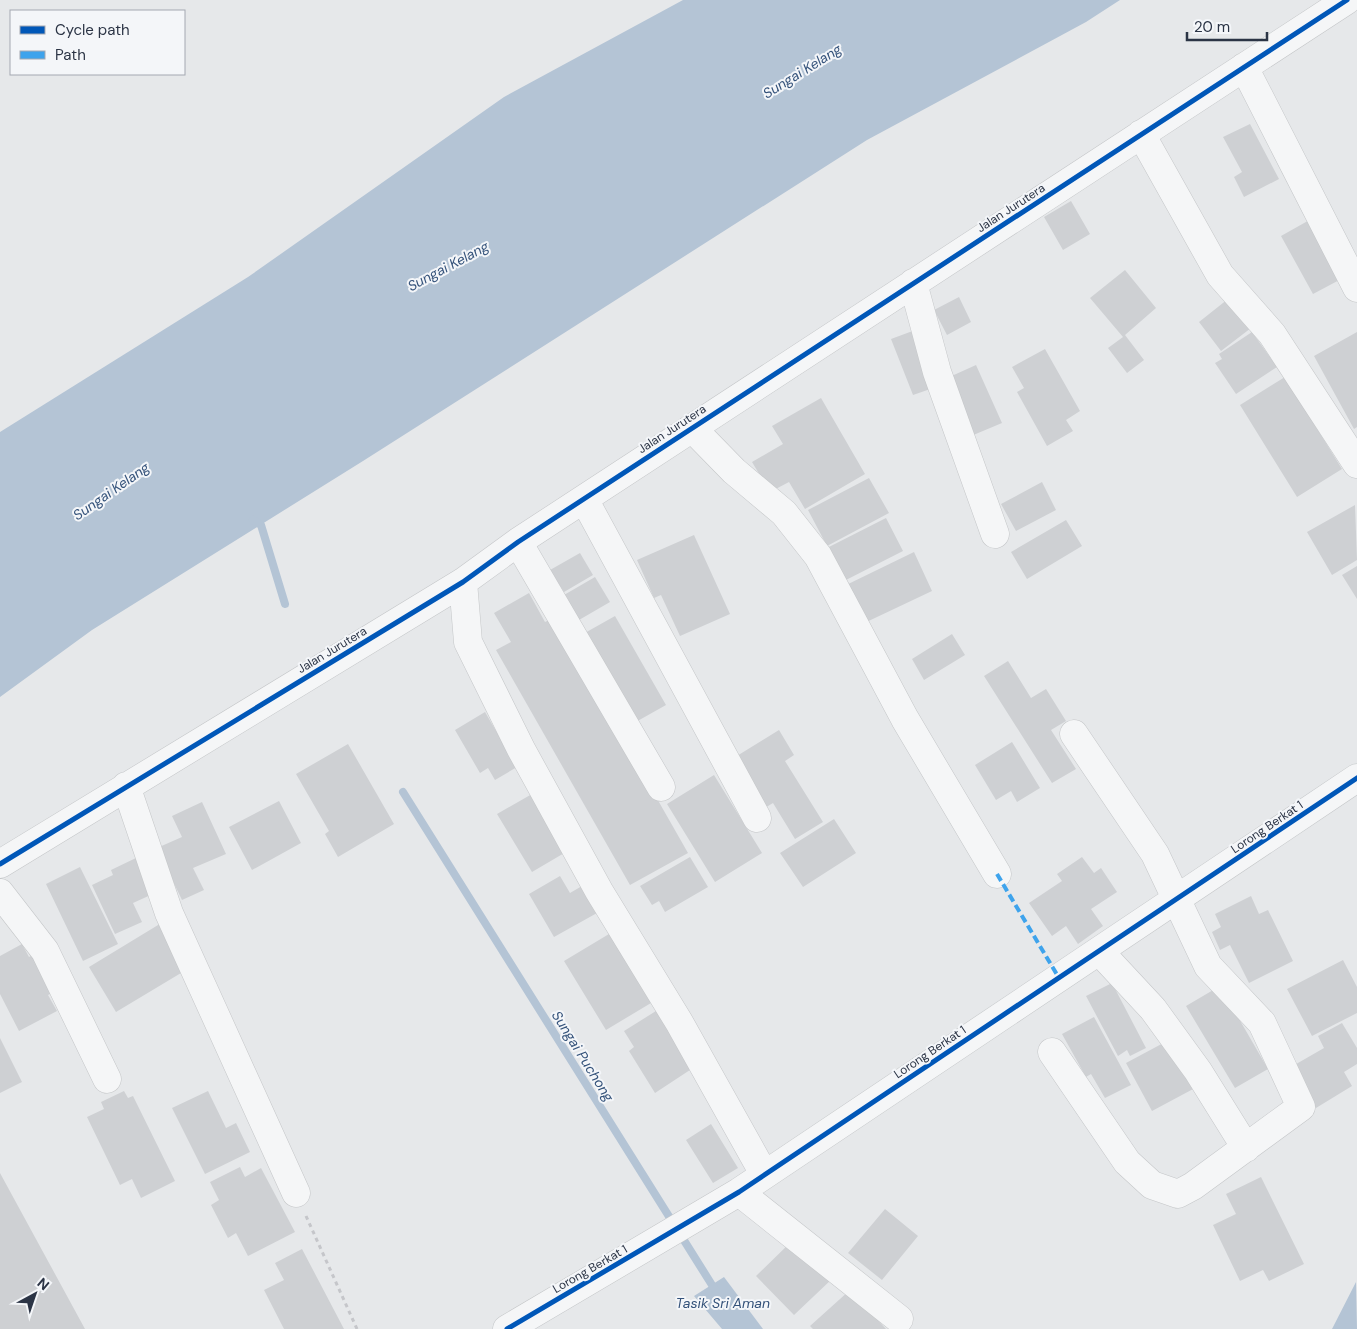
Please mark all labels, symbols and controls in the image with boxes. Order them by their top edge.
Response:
legend [10,10,185,75]
scale bar [1187,10,1267,42]
text: 20 m [1194,17,1230,37]
text: Cycle path [55,20,130,40]
water label: Sungai Kelang [759,40,845,102]
text: Path [55,45,86,65]
street label: Jalan Jurutera [974,180,1048,236]
water label: Sungai Kelang [404,237,492,295]
street label: Jalan Jurutera [635,401,709,457]
water label: Sungai Kelang [69,458,153,524]
street label: Jalan Jurutera [294,623,370,677]
street label: Lorong Berkat 1 [1228,797,1306,857]
water label: Sungai Puchong [548,1007,618,1105]
street label: Lorong Berkat 1 [891,1022,969,1082]
street label: Lorong Berkat 1 [550,1241,630,1297]
north arrow [10,1269,60,1319]
text: N [34,1274,53,1294]
water label: Tasik Sri Aman [676,1294,770,1312]

